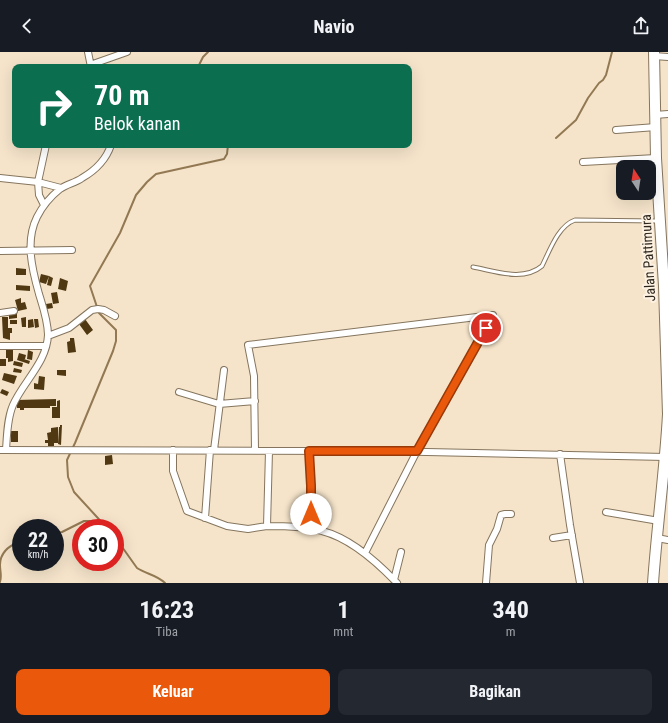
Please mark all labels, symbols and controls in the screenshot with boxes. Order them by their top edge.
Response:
icon: back [16,15,38,37]
icon: share [630,15,652,37]
text: Navio [314,16,354,37]
text: 70 m [94,79,150,112]
icon: right [28,80,80,132]
text: Belok kanan [94,113,180,134]
north arrow [616,160,656,200]
map controls [616,160,656,200]
street label: Jalan Pattimura [638,214,658,302]
pin [469,311,503,345]
icon: arrive [475,317,497,339]
position arrow [290,493,332,535]
speed limit sign: 30 [72,519,124,571]
text: 22 [28,528,48,552]
text: km/h [28,549,48,560]
text: 16:23 [139,596,194,624]
text: 1 [337,596,349,624]
text: 340 [492,596,529,624]
text: Tiba [155,624,178,639]
text: mnt [333,624,353,639]
text: m [506,624,516,639]
button: Keluar [16,669,330,715]
button: Bagikan [338,669,652,715]

